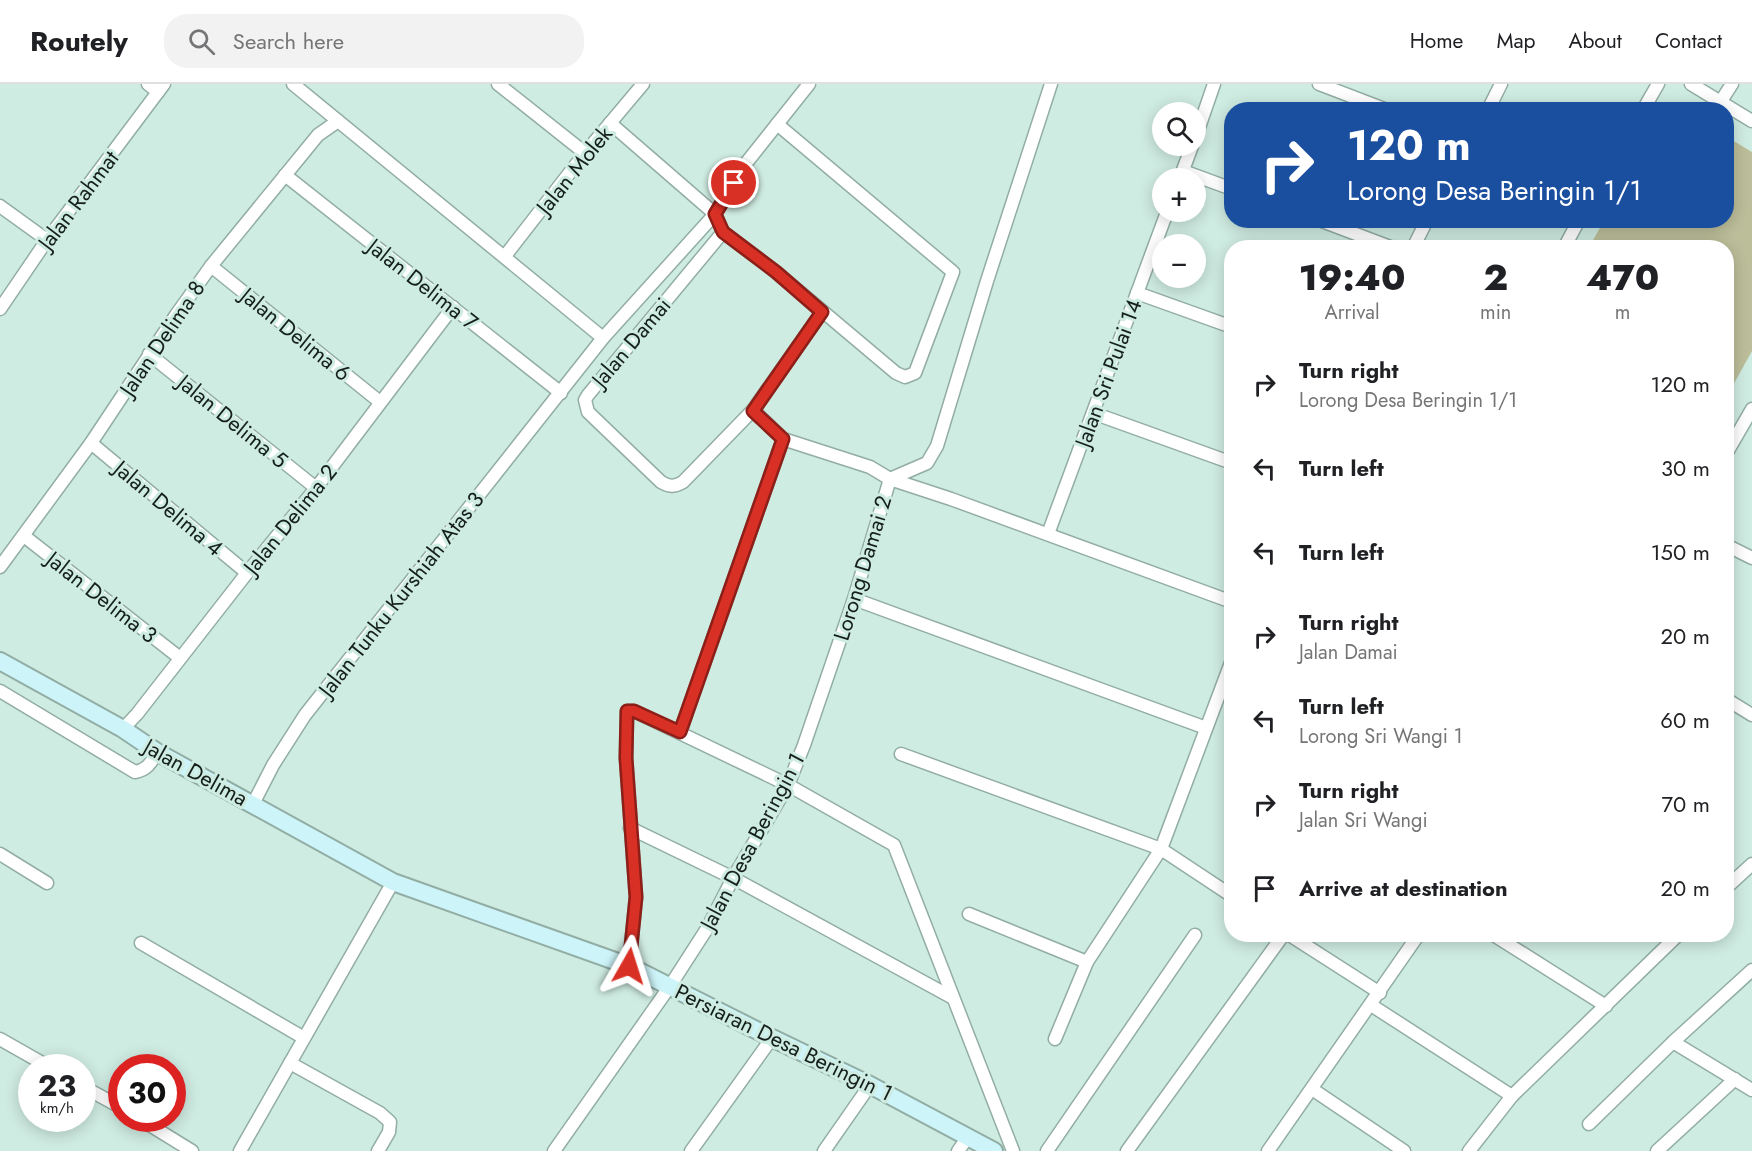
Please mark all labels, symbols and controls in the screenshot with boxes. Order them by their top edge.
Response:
search box [164,14,584,68]
text: Routely [30,21,128,62]
icon: search [185,25,218,58]
text: Search here [233,25,344,57]
text: Home [1410,26,1463,56]
text: Map [1496,26,1536,56]
text: About [1569,26,1622,56]
text: Contact [1655,26,1722,56]
map controls [1152,102,1206,288]
button: search [1152,102,1206,156]
text: 120 m [1347,115,1471,176]
street label: Jalan Molek [526,119,620,223]
icon: right [1248,126,1326,204]
street label: Jalan Rahmat [28,143,126,259]
pin [708,157,759,208]
icon: arrive [717,166,750,199]
button: + [1152,168,1206,222]
text: Lorong Desa Beringin 1/1 [1347,171,1642,210]
street label: Jalan Delima 7 [359,229,485,338]
button: − [1152,234,1206,288]
text: 19:40 [1299,251,1405,303]
text: 2 [1483,251,1508,303]
text: 470 [1586,251,1659,303]
street label: Jalan Delima 8 [110,274,212,405]
street label: Jalan Delima 6 [232,278,358,389]
street label: Jalan Damai [582,290,678,396]
street label: Jalan Sri Pulai 14 [1065,294,1150,454]
text: Arrival [1324,298,1380,327]
text: min [1480,298,1511,327]
text: m [1615,298,1630,327]
text: Turn right [1299,354,1399,386]
street label: Jalan Delima 5 [169,365,295,475]
icon: right [1248,368,1281,401]
text: 120 m [1651,368,1710,400]
text: Lorong Desa Beringin 1/1 [1299,386,1517,415]
street label: Jalan Delima 4 [105,451,231,563]
icon: left [1248,452,1281,485]
text: Turn left [1299,452,1384,484]
text: 30 m [1661,452,1710,484]
street label: Jalan Delima 2 [234,457,344,583]
street label: Jalan Tunku Kurshiah Atas 3 [309,485,491,706]
street label: Lorong Damai 2 [825,492,899,644]
icon: left [1248,536,1281,569]
text: Turn left [1299,536,1384,568]
text: 150 m [1651,536,1710,568]
street label: Jalan Delima 3 [37,542,164,651]
text: Turn right [1299,606,1399,638]
icon: right [1248,620,1281,653]
text: 20 m [1661,620,1710,652]
text: Jalan Damai [1299,638,1398,667]
text: Turn left [1299,690,1384,722]
icon: left [1248,704,1281,737]
text: 60 m [1660,704,1710,736]
text: Lorong Sri Wangi 1 [1299,722,1463,751]
street label: Jalan Delima [136,729,254,814]
street label: Jalan Desa Beringin 1 [690,747,812,938]
text: Turn right [1299,774,1399,806]
icon: right [1248,788,1281,821]
text: 70 m [1661,788,1710,820]
text: Jalan Sri Wangi [1299,806,1428,835]
icon: arrive [1248,872,1281,905]
text: Arrive at destination [1299,872,1508,904]
text: 20 m [1661,872,1710,904]
position arrow [597,934,661,998]
street label: Persiaran Desa Beringin 1 [670,975,898,1109]
speed limit sign: 30 [108,1054,186,1132]
text: 23 [38,1064,76,1107]
text: km/h [40,1097,74,1119]

